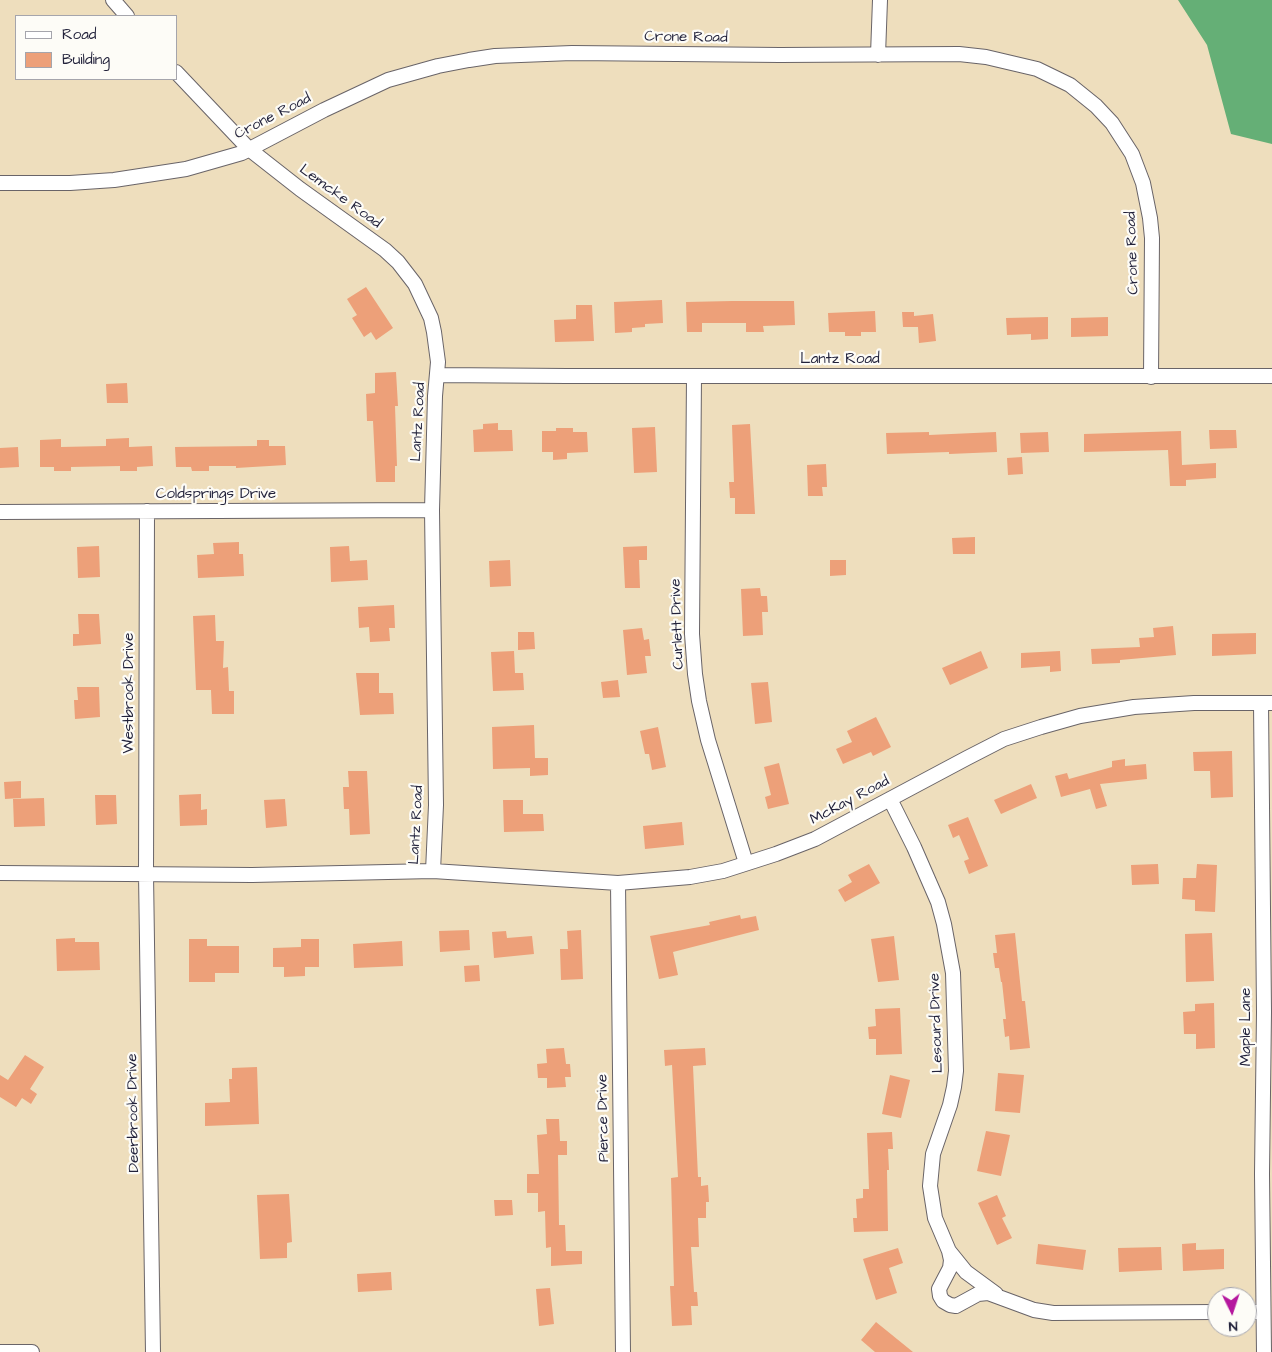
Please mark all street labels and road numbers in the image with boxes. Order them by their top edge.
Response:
street label: Crone Road [644,28,728,48]
street label: Crone Road [232,90,314,144]
street label: Lemcke Road [295,161,385,233]
street label: Crone Road [1123,211,1143,295]
street label: Lantz Road [800,351,880,369]
street label: Lantz Road [408,382,430,462]
street label: Coldsprings Drive [156,486,276,504]
street label: Curlett Drive [667,578,689,670]
street label: Westbrook Drive [121,633,139,753]
street label: McKay Road [807,773,893,829]
street label: Lantz Road [406,785,428,865]
street label: Lesourd Drive [926,973,948,1073]
street label: Maple Lane [1238,988,1256,1066]
street label: Deerbrook Drive [124,1053,144,1173]
street label: Pierce Drive [594,1074,614,1162]

